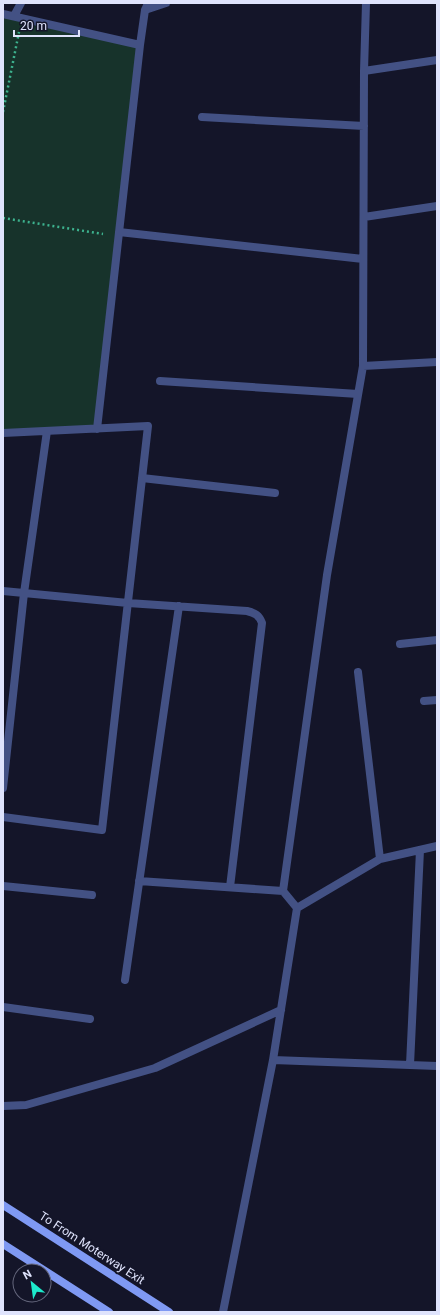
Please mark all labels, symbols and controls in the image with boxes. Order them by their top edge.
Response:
scale bar [14,12,79,38]
text: 20 m [20,19,47,33]
street label: To From Moterway Exit [37,1209,147,1287]
north arrow [12,1263,52,1303]
text: N [21,1267,34,1282]

